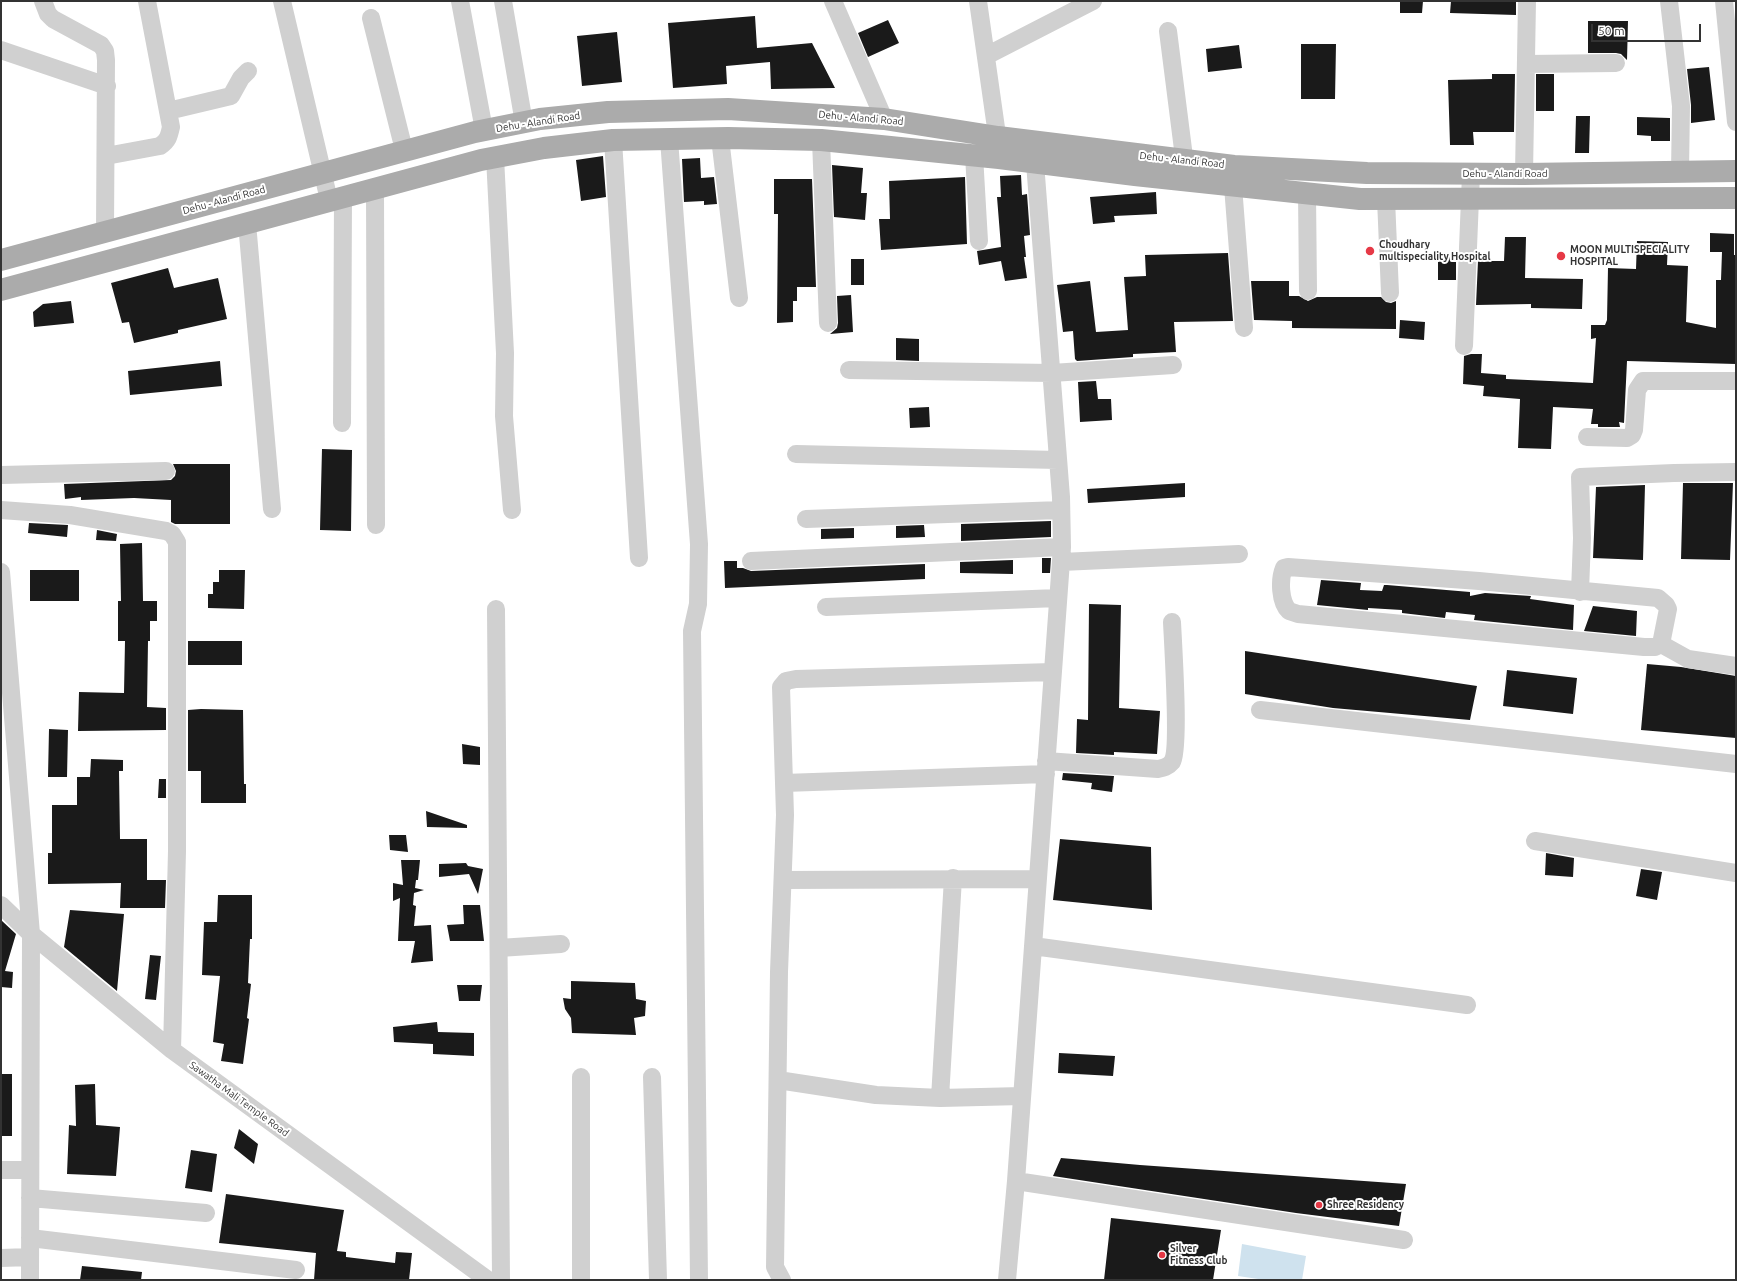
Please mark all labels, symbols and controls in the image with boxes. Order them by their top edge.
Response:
scale bar [1593,16,1703,42]
text: 50 m [1598,24,1625,37]
street label: Dehu - Alandi Road [818,108,904,128]
street label: Dehu - Alandi Road [495,109,581,135]
street label: Dehu - Alandi Road [1139,150,1225,170]
street label: Dehu - Alandi Road [1462,168,1548,180]
street label: Dehu - Alandi Road [181,183,267,217]
place label: Choudhary multispeciality Hospital [1379,239,1490,262]
place label: MOON MULTISPECIALITY HOSPITAL [1570,244,1690,268]
marker: Choudhary multispeciality Hospital [1364,245,1376,257]
marker: MOON MULTISPECIALITY HOSPITAL [1555,250,1567,262]
street label: Sawatha Mali Temple Road [187,1059,291,1139]
place label: Shree Residency [1327,1199,1404,1211]
marker: Shree Residency [1314,1200,1324,1210]
place label: Silver Fitness Club [1170,1243,1227,1266]
marker: Silver Fitness Club [1157,1250,1167,1260]

